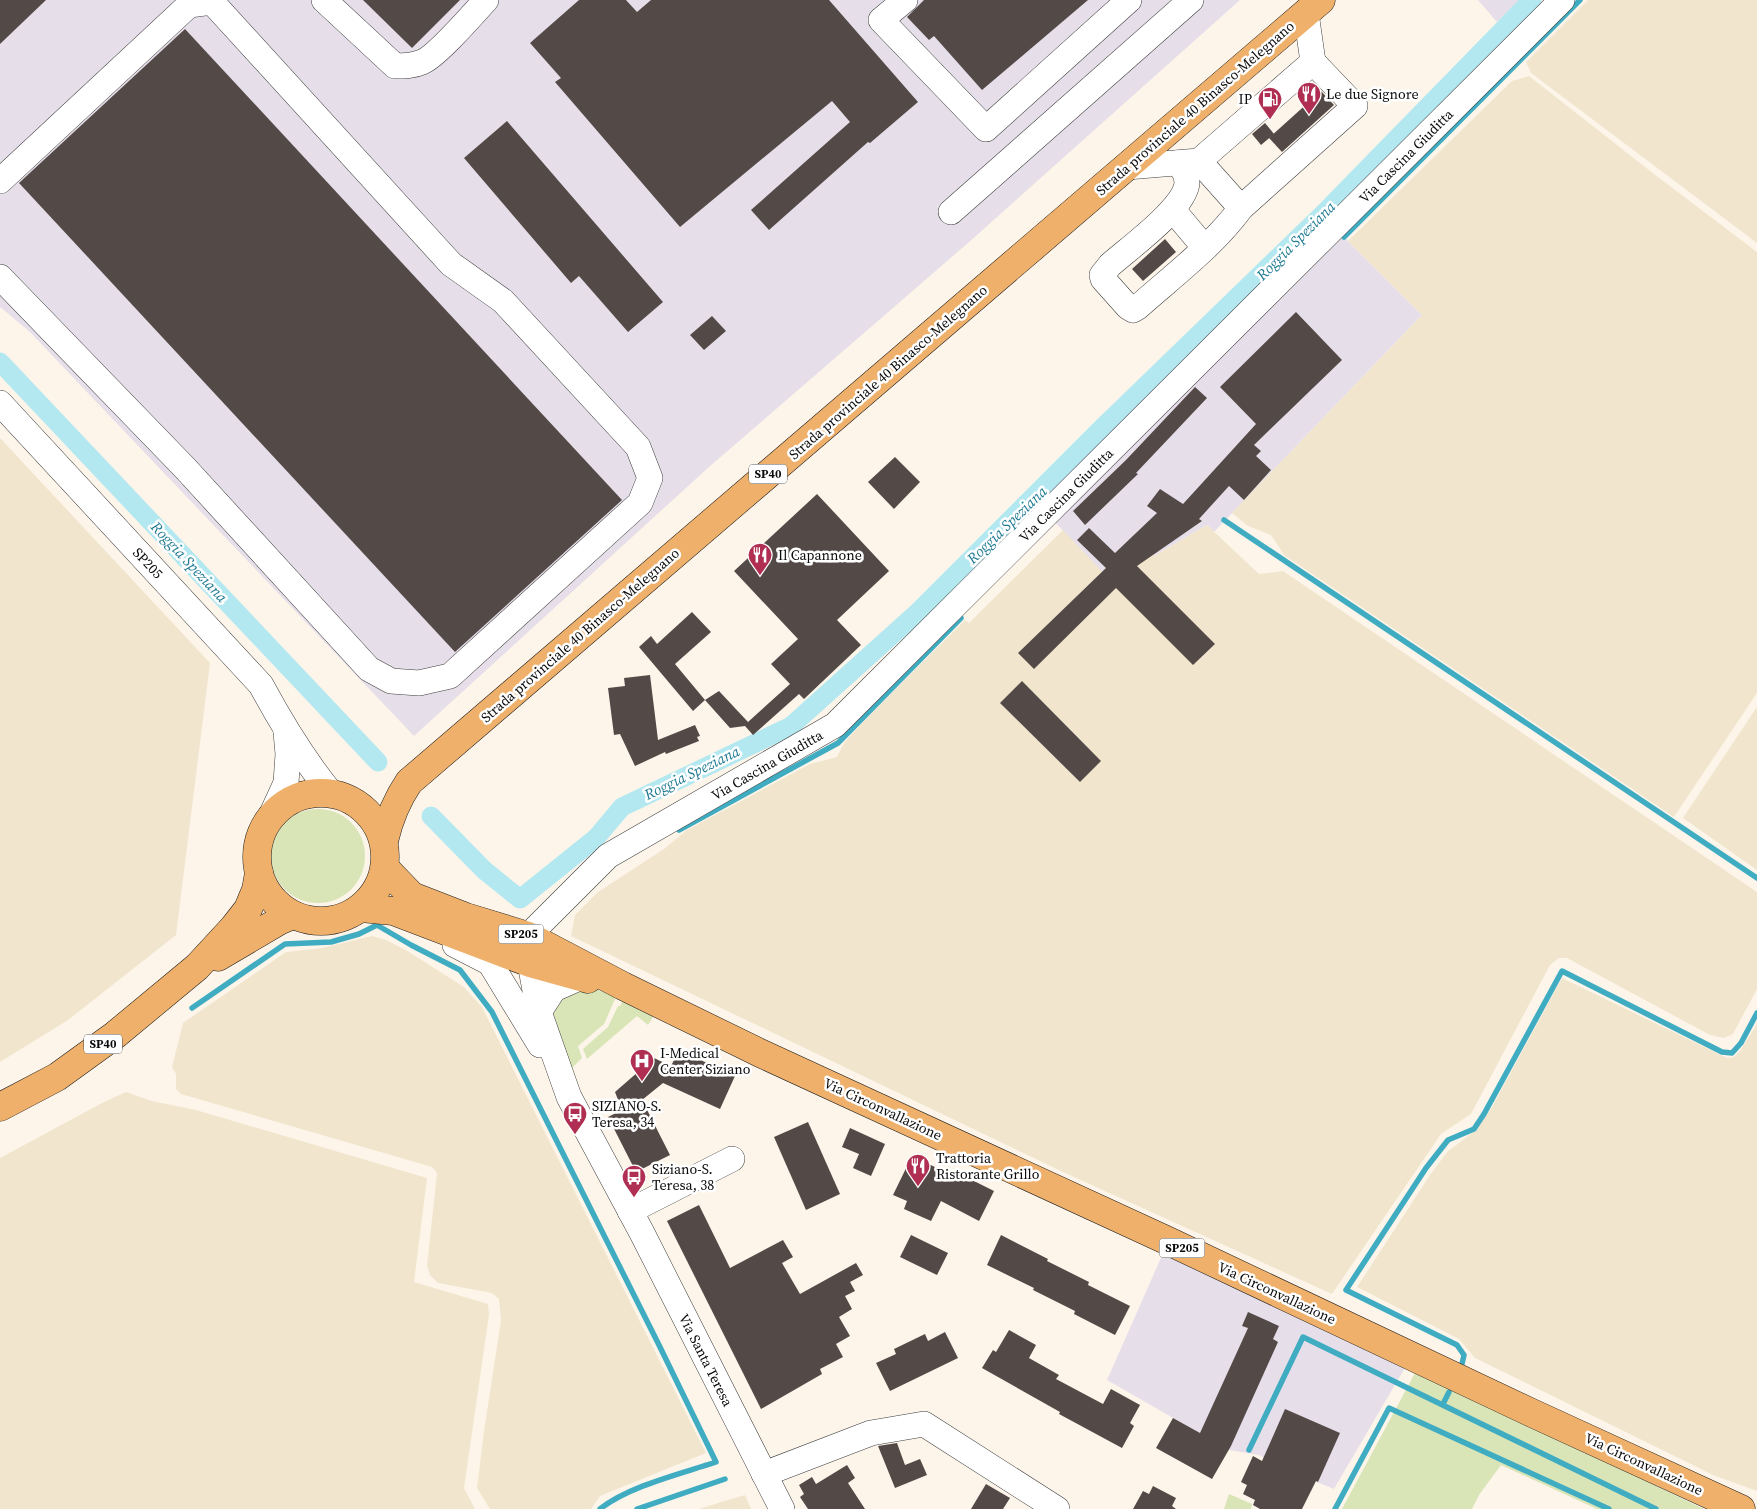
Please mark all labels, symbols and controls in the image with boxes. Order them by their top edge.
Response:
street label: Strada provinciale 40 Binasco-Melegnano [1091,16,1299,200]
restaurant icon: Le due Signore [1296,81,1322,115]
place label: Le due Signore [1326,84,1419,104]
fuel station icon: IP [1257,86,1283,120]
place label: IP [1239,89,1252,109]
street label: Via Cascina Giuditta [1354,104,1458,208]
water label: Roggia Speziana [1251,196,1340,286]
street label: Strada provinciale 40 Binasco-Melegnano [784,280,992,464]
street label: Via Cascina Giuditta [1014,443,1118,547]
road number: SP40 [749,464,787,484]
water label: Roggia Speziana [961,481,1051,569]
water label: Roggia Speziana [146,516,233,607]
restaurant icon: Il Capannone [747,542,773,576]
street label: SP205 [128,543,168,583]
street label: Strada provinciale 40 Binasco-Melegnano [476,543,684,727]
place label: Il Capannone [778,545,862,565]
street label: Via Cascina Giuditta [708,724,827,805]
water label: Roggia Speziana [640,740,743,805]
road number: SP205 [498,924,544,944]
road number: SP40 [84,1034,122,1054]
place label: I-Medical Center Siziano [660,1043,751,1079]
hospital icon: I-Medical Center Siziano [629,1048,655,1082]
street label: Via Circonvallazione [821,1073,945,1145]
place label: SIZIANO-S. Teresa, 34 [592,1096,662,1132]
bus stop icon: SIZIANO-S. Teresa, 34 [562,1101,588,1135]
place label: Trattoria Ristorante Grillo [936,1148,1040,1184]
restaurant icon: Trattoria Ristorante Grillo [905,1153,931,1187]
place label: Siziano-S. Teresa, 38 [652,1159,714,1195]
bus stop icon: Siziano-S. Teresa, 38 [621,1164,647,1198]
road number: SP205 [1160,1238,1204,1258]
street label: Via Circonvallazione [1215,1257,1339,1329]
street label: Via Santa Teresa [674,1310,738,1411]
street label: Via Circonvallazione [1582,1428,1706,1500]

